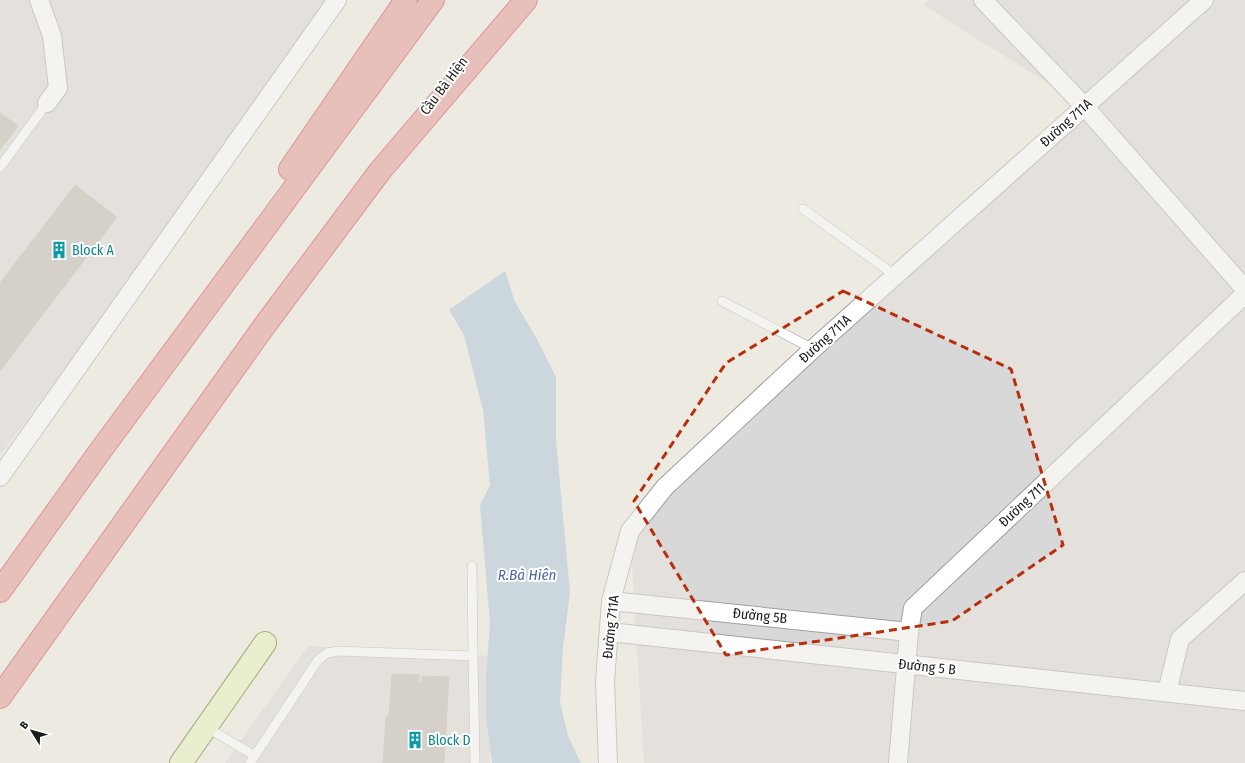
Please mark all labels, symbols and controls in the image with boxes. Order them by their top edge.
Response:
street label: Cầu Bà Hiện [416,53,471,118]
street label: Đường 711A [1036,95,1096,151]
building icon: Block A [49,240,69,260]
place label: Block A [72,242,114,259]
street label: Đường 711A [795,311,855,367]
street label: Đường 711 [995,479,1049,531]
water label: R.Bà Hiên [498,566,556,584]
street label: Đường 711A [599,594,623,660]
street label: Đường 5B [732,605,788,627]
street label: Đường 5 B [897,656,957,679]
north arrow [12,711,52,751]
text: B [17,719,31,732]
building icon: Block D [405,730,425,750]
place label: Block D [428,732,471,749]

